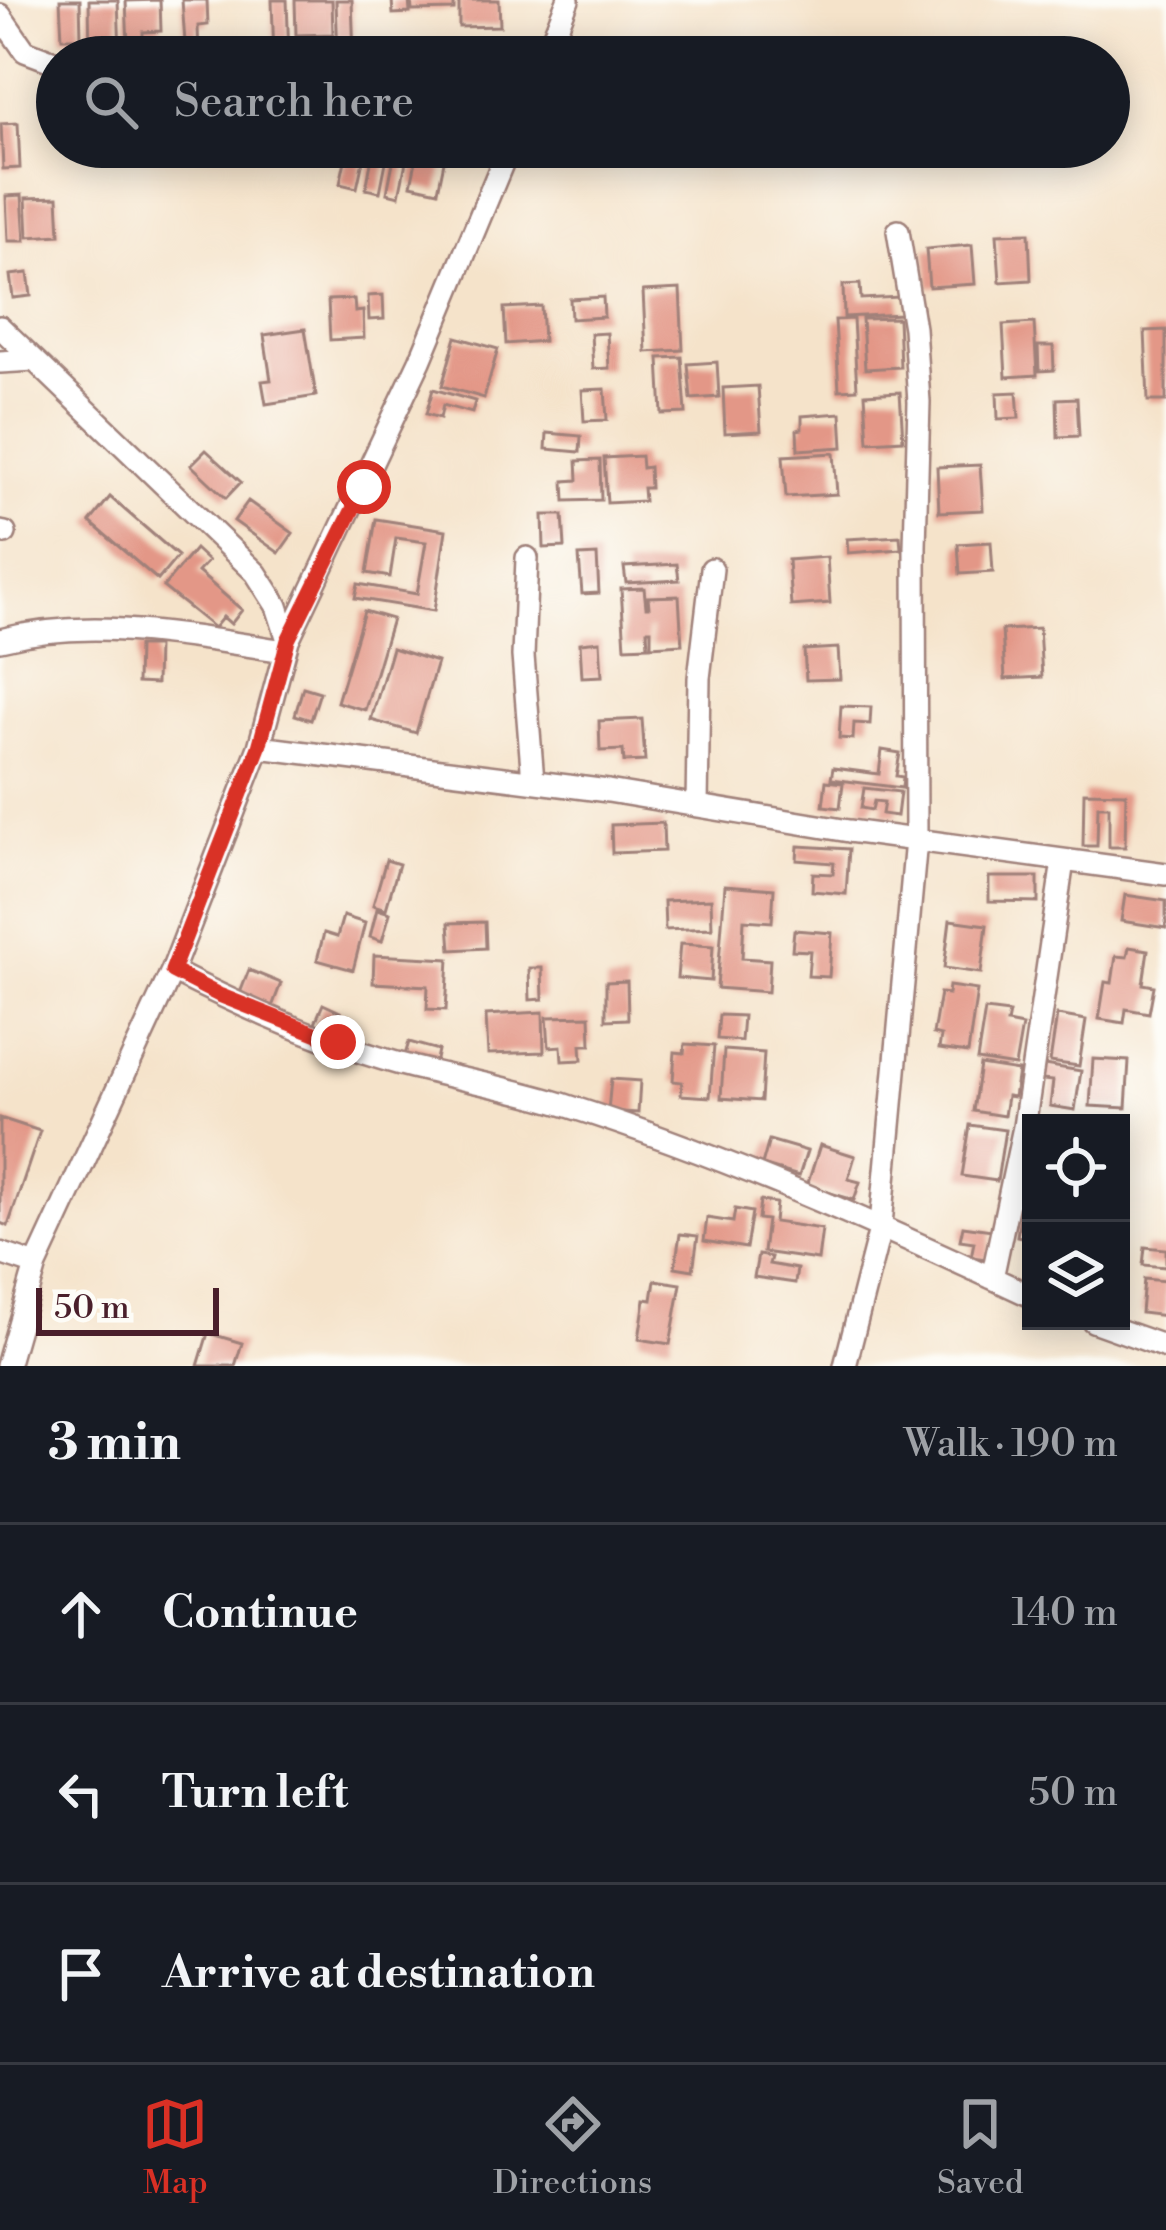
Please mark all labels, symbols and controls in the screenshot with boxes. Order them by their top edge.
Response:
search box [36,36,1130,168]
icon: search [78,69,144,135]
text: Search here [174,74,414,131]
route start [337,460,391,514]
route end [311,1015,365,1069]
map controls [1022,1114,1130,1330]
button: locate [1022,1114,1130,1222]
button: layers [1022,1222,1130,1330]
scale bar [36,1282,219,1335]
text: 50 m [54,1288,130,1329]
text: 3 min [48,1412,181,1476]
text: Walk · 190 m [904,1420,1118,1469]
icon: ahead [48,1581,114,1647]
text: Continue [162,1585,358,1642]
text: 140 m [1011,1589,1118,1638]
icon: left [48,1761,114,1827]
text: Turn left [162,1765,348,1822]
text: 50 m [1028,1769,1118,1818]
icon: arrive [48,1941,114,2007]
text: Arrive at destination [162,1945,595,2002]
tab: Map [142,2091,208,2204]
tab: Directions [493,2091,652,2204]
tab: Saved [937,2091,1024,2204]

